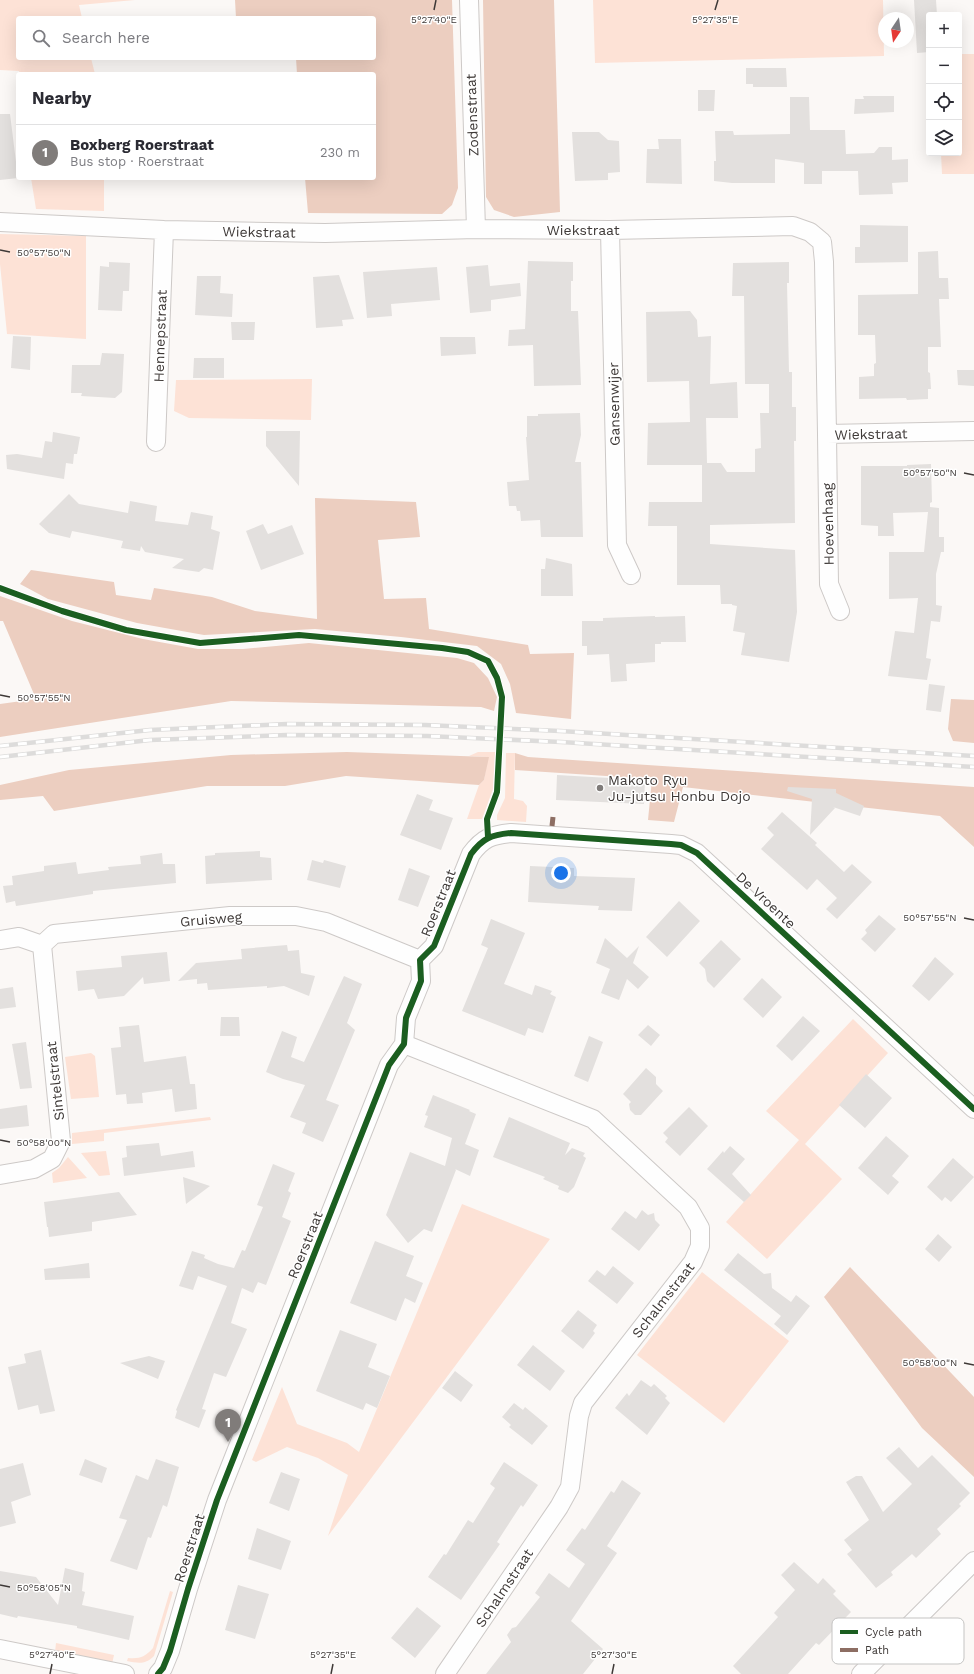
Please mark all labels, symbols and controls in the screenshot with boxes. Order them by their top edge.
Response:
north arrow [878,12,914,48]
map controls [926,12,962,156]
button: + [926,12,962,48]
text: 5°27'40"E [411,14,457,25]
text: 5°27'35"E [692,14,738,25]
search box [16,16,376,60]
icon: search [30,27,52,49]
text: Search here [62,29,150,47]
button: − [926,48,962,84]
street label: Zodenstraat [463,73,481,157]
button: locate [926,84,962,120]
text: Nearby [32,88,91,108]
button: layers [926,120,962,156]
text: Boxberg Roerstraat [70,136,214,154]
text: 1 [42,145,48,160]
text: 230 m [320,145,360,160]
text: Bus stop · Roerstraat [70,154,204,169]
street label: Wiekstraat [546,222,620,238]
street label: Wiekstraat [222,223,296,241]
text: 50°57'50"N [17,247,71,258]
street label: Hennepstraat [150,289,170,383]
street label: Gansenwijer [605,362,623,446]
street label: Wiekstraat [834,425,908,443]
text: 50°57'50"N [903,467,957,478]
street label: Hoevenhaag [819,482,837,565]
text: 50°57'55"N [17,692,71,703]
place label: Makoto Ryu Ju-jutsu Honbu Dojo [608,772,751,804]
marker: Makoto Ryu Ju-jutsu Honbu Dojo [595,783,605,793]
your location [551,863,571,883]
street label: Roerstraat [417,867,459,939]
street label: De Vroente [733,868,799,932]
street label: Gruisweg [179,908,243,930]
text: 50°57'55"N [903,912,957,923]
street label: Sintelstraat [43,1040,67,1121]
text: 50°58'00"N [17,1137,71,1148]
street label: Roerstraat [284,1209,326,1281]
street label: Schalmstraat [629,1259,697,1341]
text: 50°58'00"N [903,1357,957,1368]
pin: 1 [215,1409,241,1442]
street label: Roerstraat [170,1512,208,1584]
street label: Schalmstraat [472,1546,536,1630]
text: 50°58'05"N [17,1582,71,1593]
legend [832,1618,964,1664]
text: Cycle path [865,1626,922,1639]
text: Path [865,1644,889,1657]
text: 5°27'40"E [29,1649,75,1660]
text: 5°27'35"E [310,1649,356,1660]
text: 5°27'30"E [591,1649,637,1660]

